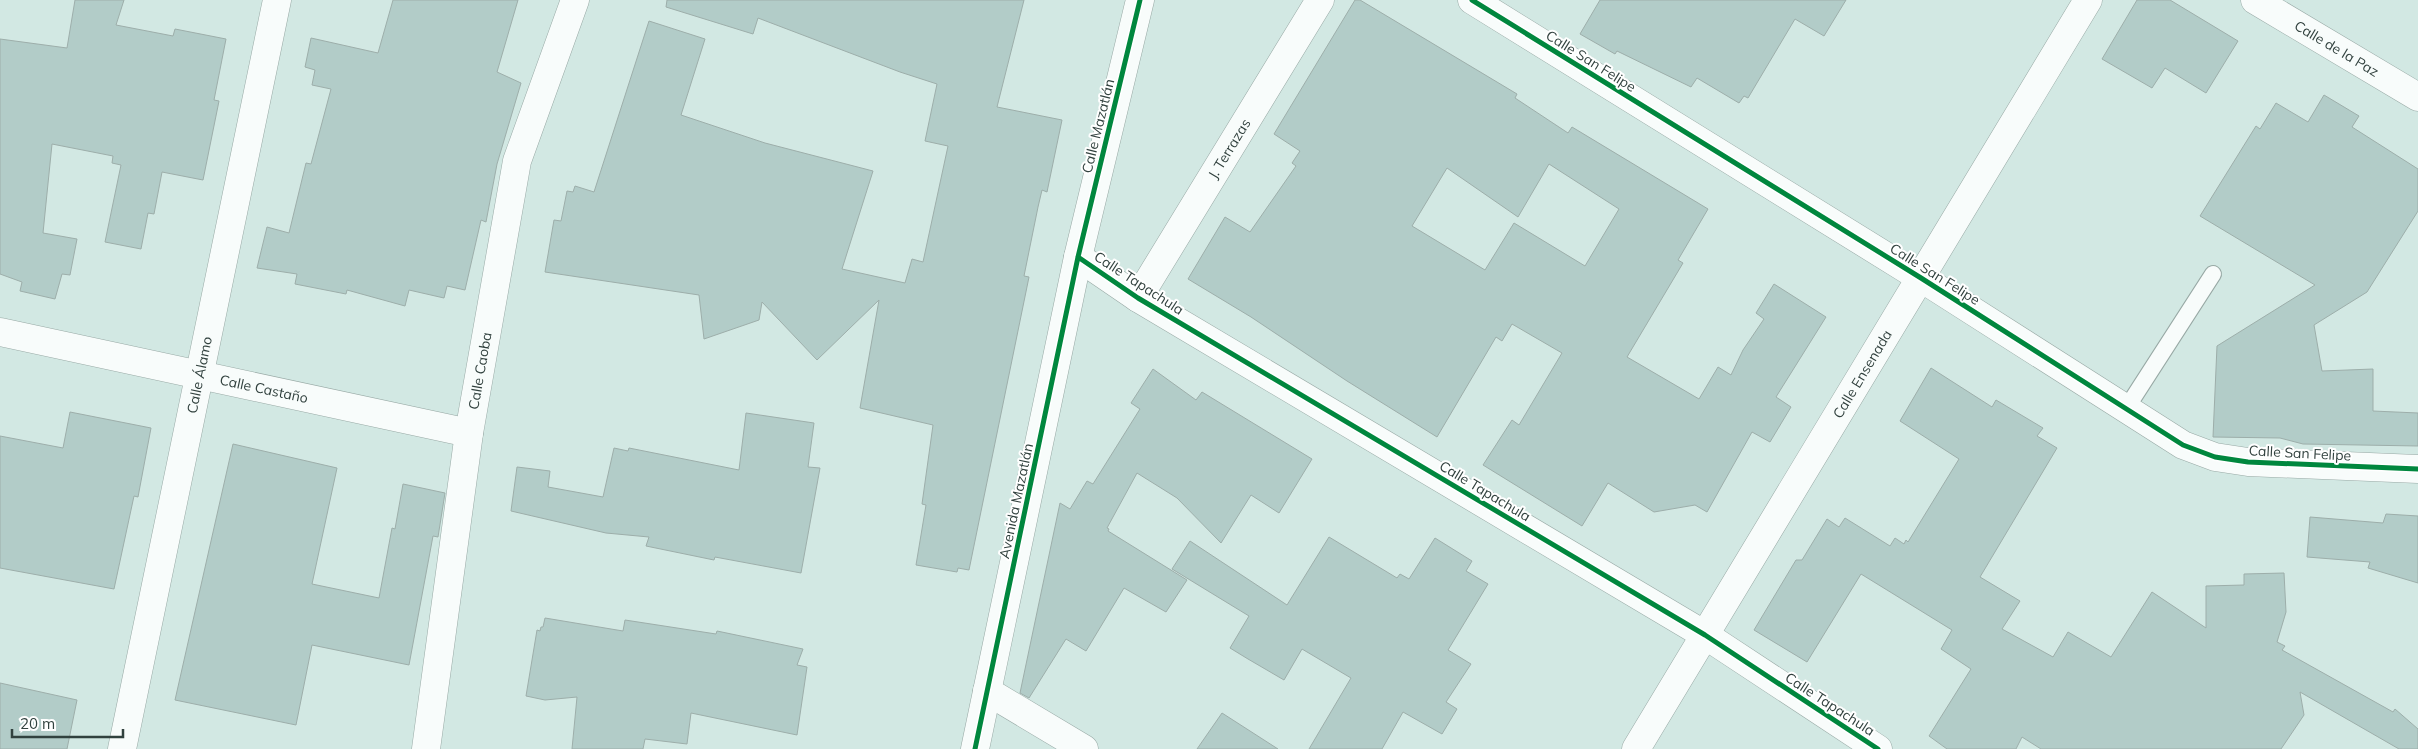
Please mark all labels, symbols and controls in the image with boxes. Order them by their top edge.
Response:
street label: Calle de la Paz [2291,16,2382,81]
street label: Calle San Felipe [1543,26,1639,96]
street label: Calle Mazatlán [1078,77,1118,175]
street label: J. Terrazas [1204,115,1254,182]
street label: Calle San Felipe [1887,239,1983,309]
street label: Calle Tapachula [1091,247,1187,319]
street label: Calle Ensenada [1829,326,1896,422]
street label: Calle Caoba [464,331,496,411]
street label: Calle Álamo [183,335,216,415]
street label: Calle Castaño [218,371,310,407]
street label: Calle San Felipe [2248,441,2352,465]
street label: Avenida Mazatlán [995,442,1037,560]
street label: Calle Tapachula [1436,457,1534,525]
street label: Calle Tapachula [1782,668,1878,740]
scale bar [12,706,124,738]
text: 20 m [20,714,55,733]

